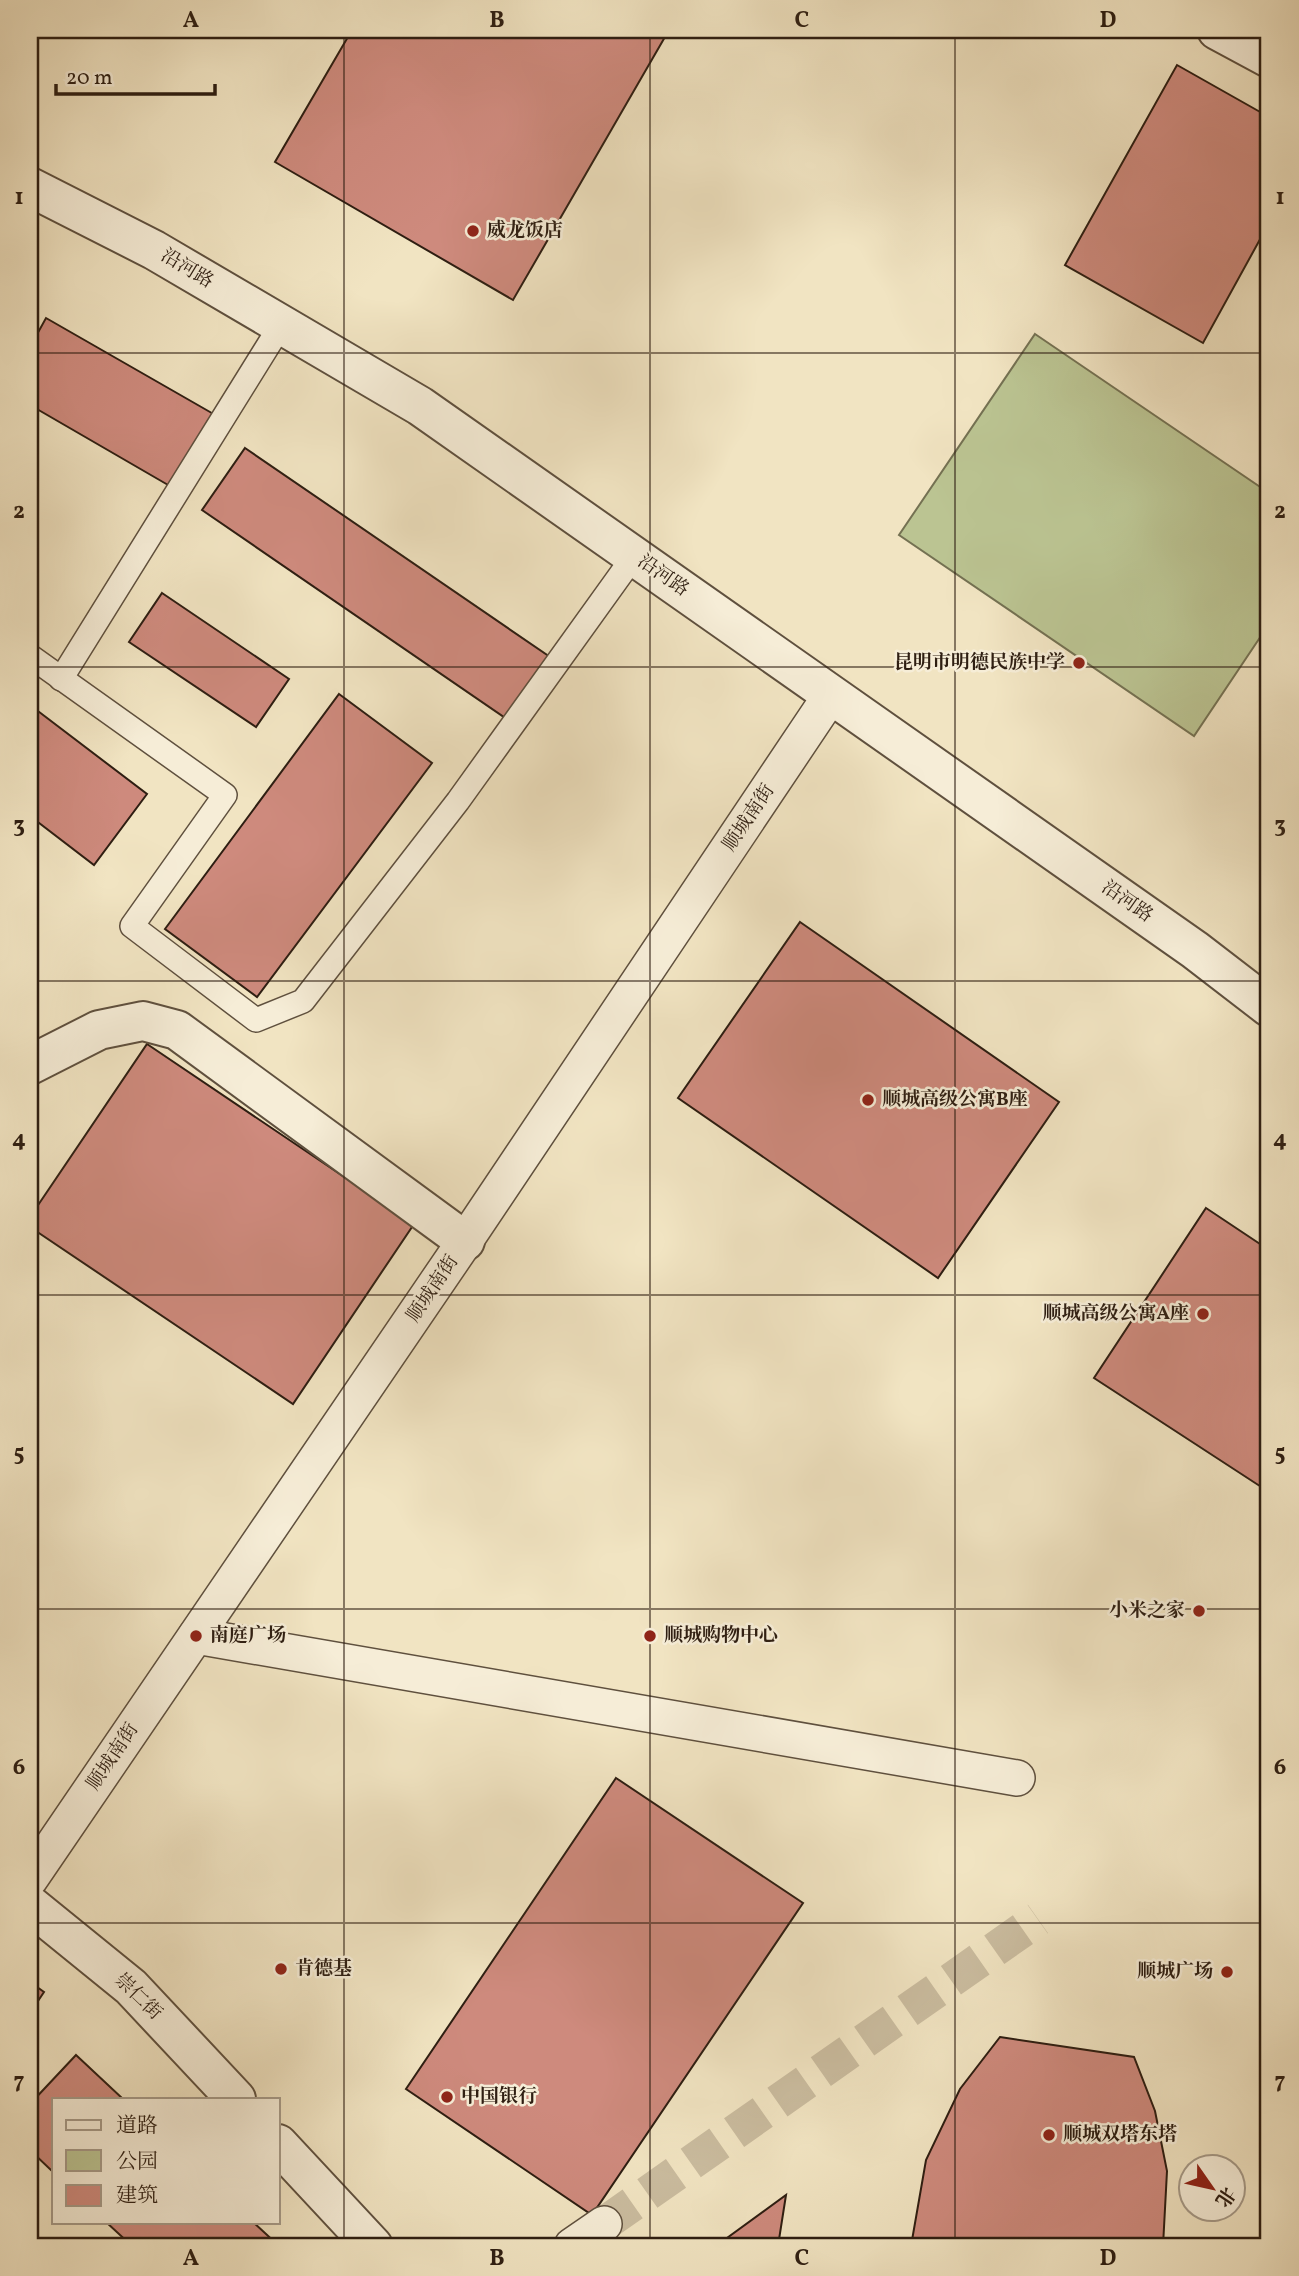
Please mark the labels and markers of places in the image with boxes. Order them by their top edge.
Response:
place label: 威龙饭店 [487,218,563,244]
marker: 威龙饭店 [465,223,481,239]
place label: 昆明市明德民族中学 [894,650,1065,676]
marker: 昆明市明德民族中学 [1071,655,1087,671]
place label: 顺城高级公寓B座 [882,1087,1028,1113]
marker: 顺城高级公寓B座 [860,1092,876,1108]
place label: 顺城高级公寓A座 [1042,1301,1189,1327]
marker: 顺城高级公寓A座 [1195,1306,1211,1322]
place label: 小米之家 [1109,1598,1185,1624]
marker: 小米之家 [1191,1603,1207,1619]
place label: 南庭广场 [210,1623,286,1649]
place label: 顺城购物中心 [664,1623,778,1649]
marker: 南庭广场 [188,1628,204,1644]
marker: 顺城购物中心 [642,1628,658,1644]
place label: 肯德基 [295,1956,352,1982]
place label: 顺城广场 [1137,1959,1213,1985]
marker: 肯德基 [273,1961,289,1977]
marker: 顺城广场 [1219,1964,1235,1980]
place label: 中国银行 [461,2084,537,2110]
marker: 中国银行 [439,2089,455,2105]
place label: 顺城双塔东塔 [1063,2122,1177,2148]
marker: 顺城双塔东塔 [1041,2127,1057,2143]

